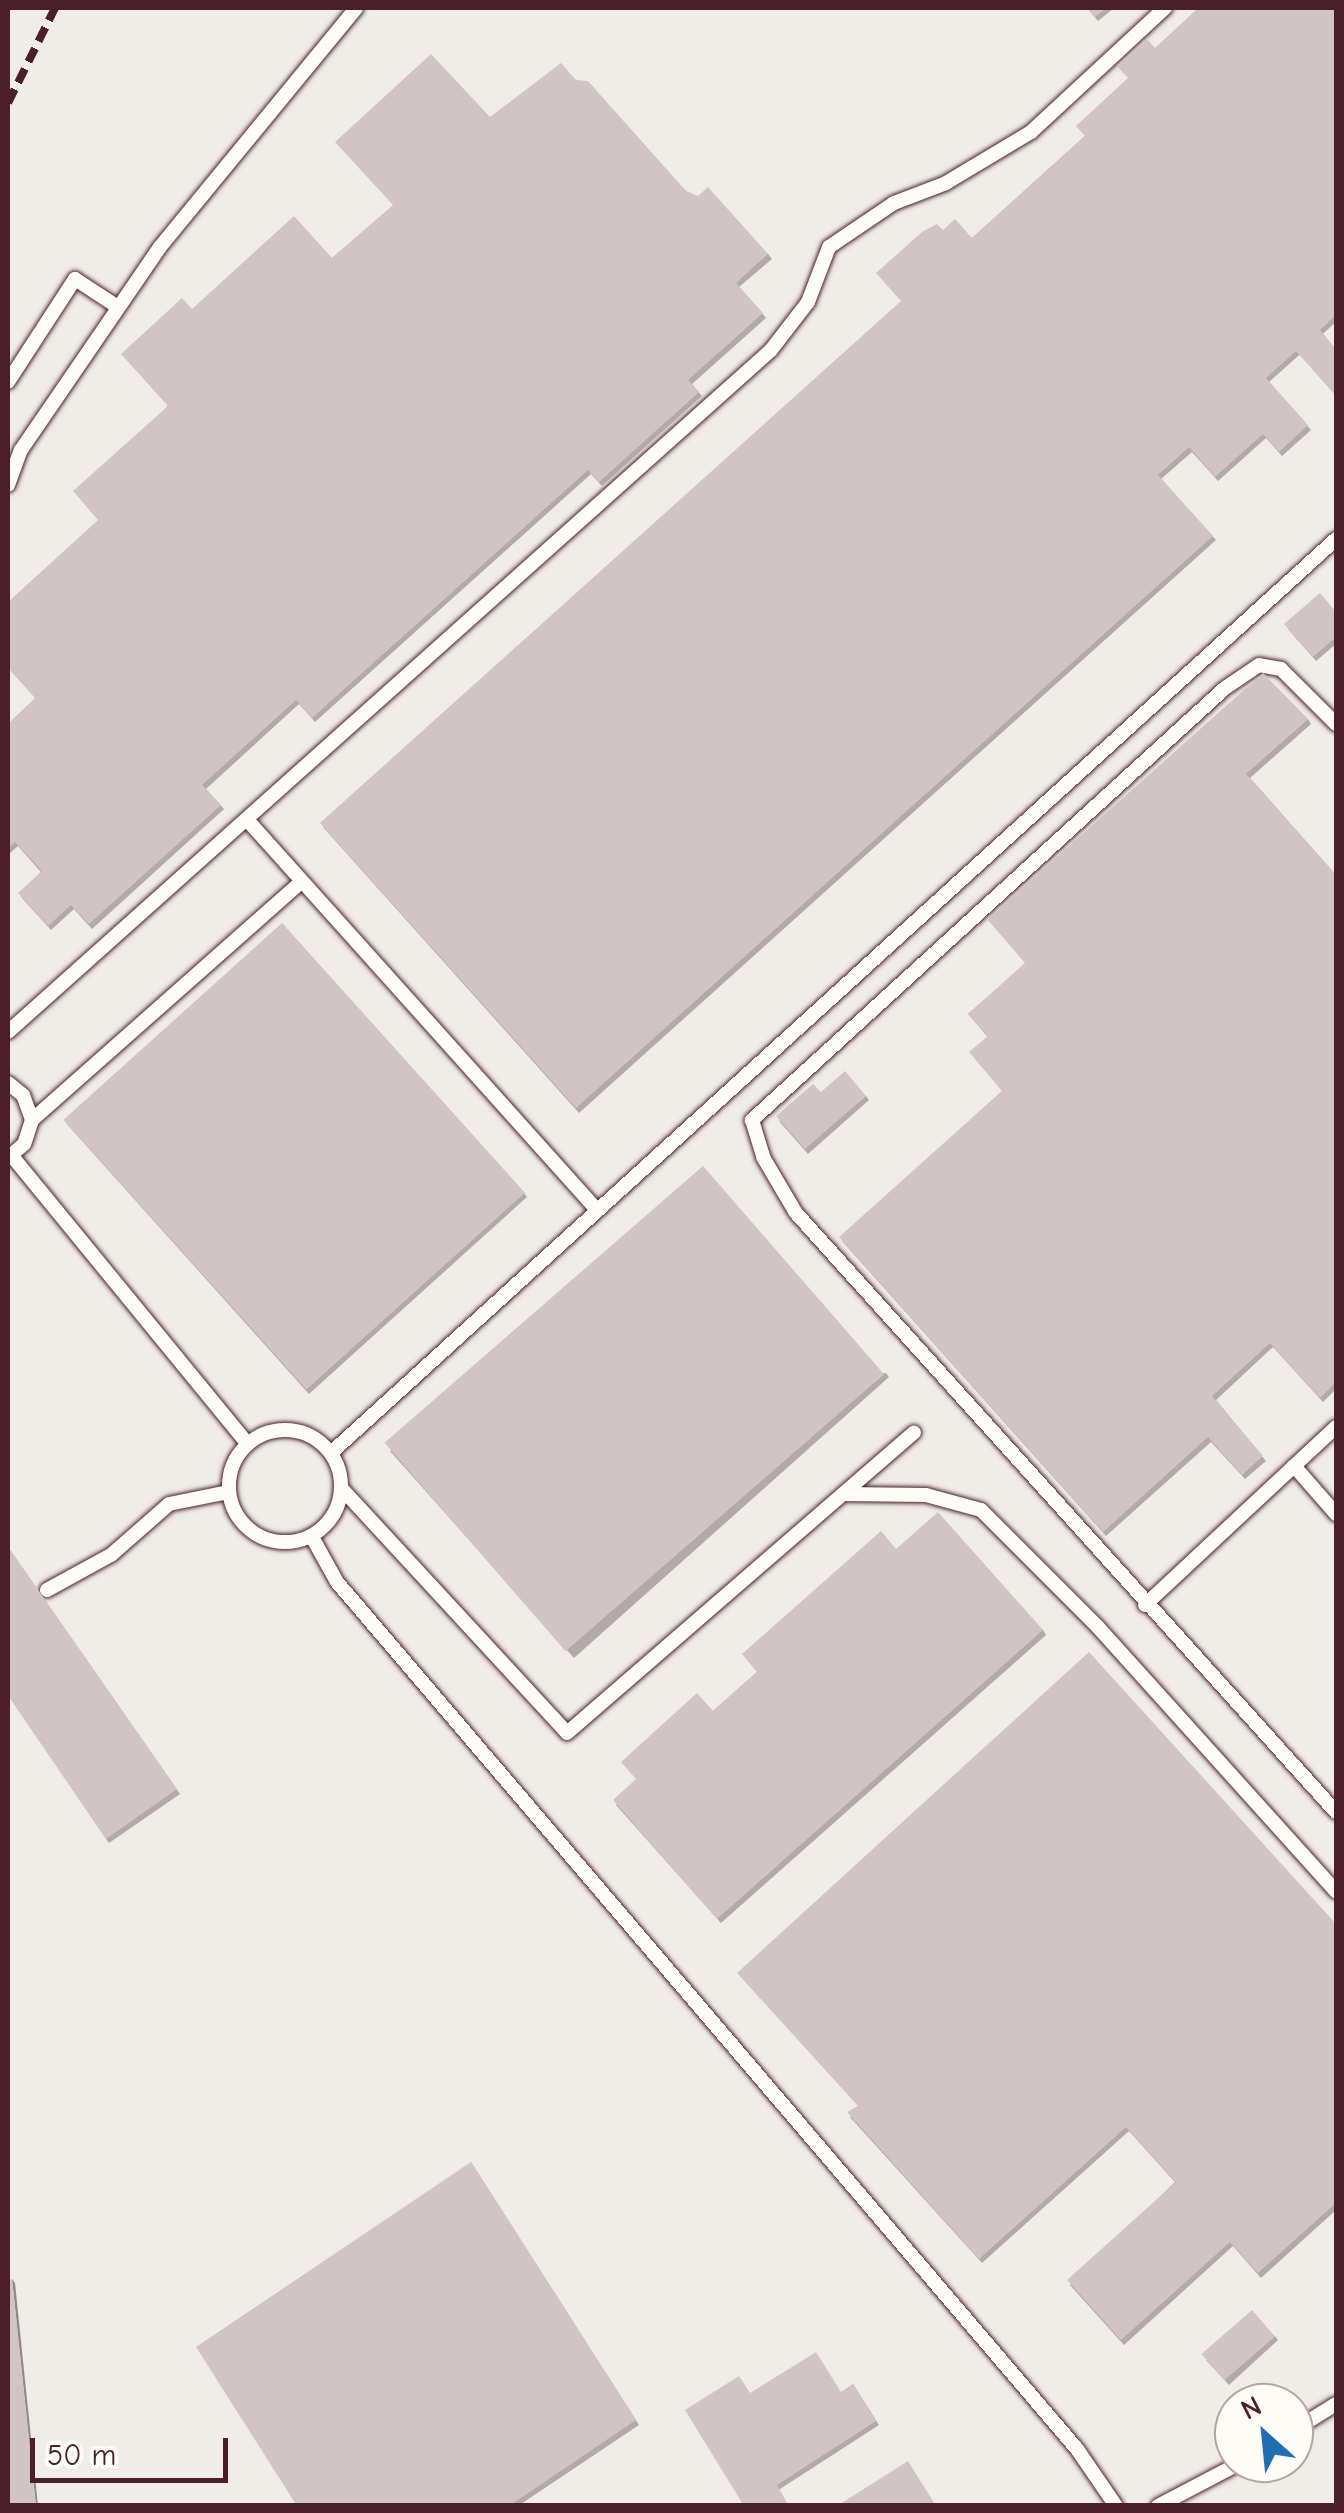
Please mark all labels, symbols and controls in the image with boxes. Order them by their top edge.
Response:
north arrow [1214,2383,1314,2483]
text: N [1236,2390,1267,2426]
scale bar [35,2418,232,2480]
text: 50 m [47,2438,116,2473]

